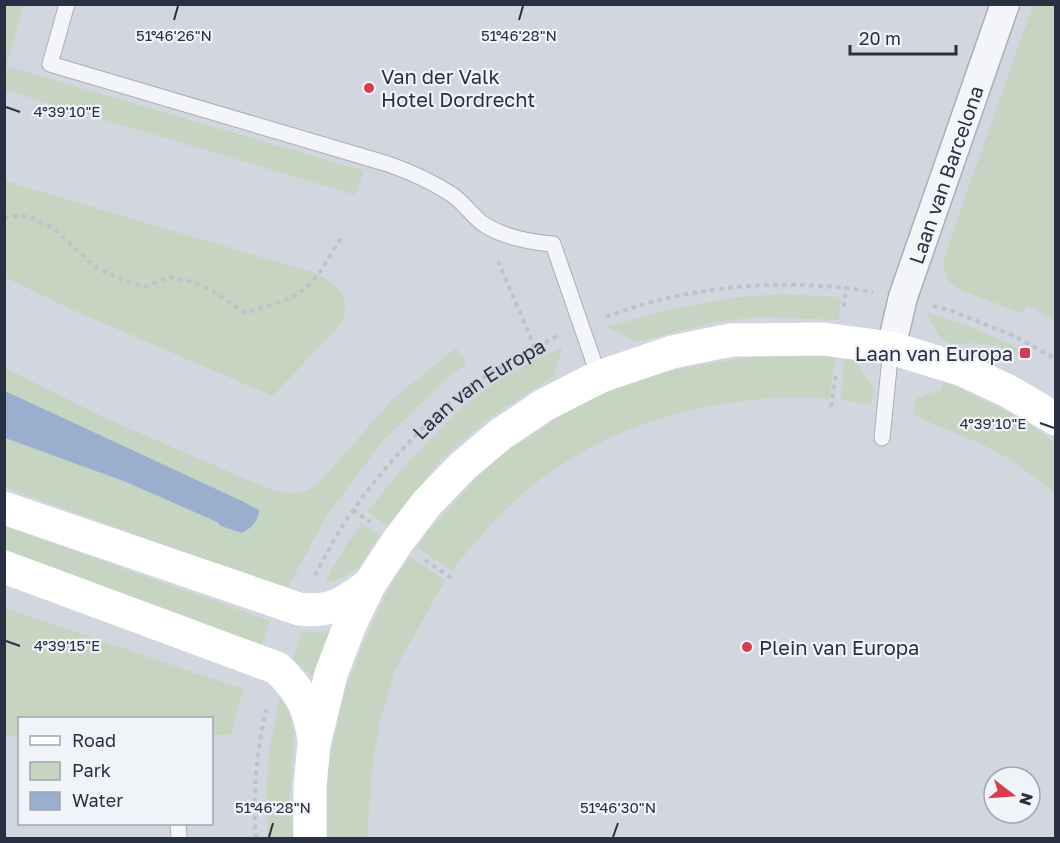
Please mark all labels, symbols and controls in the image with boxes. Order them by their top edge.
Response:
scale bar [850,18,956,56]
text: 51°46'26"N [136,26,212,44]
text: 51°46'28"N [481,26,557,44]
text: 20 m [859,27,901,49]
place label: Van der Valk Hotel Dordrecht [381,64,535,111]
marker: Van der Valk Hotel Dordrecht [362,81,376,95]
street label: Laan van Barcelona [903,82,988,267]
text: 4°39'10"E [34,102,100,120]
street label: Laan van Europa [407,333,549,444]
place label: Laan van Europa [855,341,1013,365]
marker: Laan van Europa [1018,346,1032,360]
text: 4°39'10"E [960,414,1026,432]
place label: Plein van Europa [759,635,919,659]
text: 4°39'15"E [34,636,100,654]
marker: Plein van Europa [740,640,754,654]
legend [18,717,213,825]
text: Road [72,729,116,751]
text: Park [72,759,111,781]
north arrow [982,765,1042,825]
text: Water [72,789,123,811]
text: N [1015,791,1038,808]
text: 51°46'28"N [235,798,311,816]
text: 51°46'30"N [580,798,656,816]

